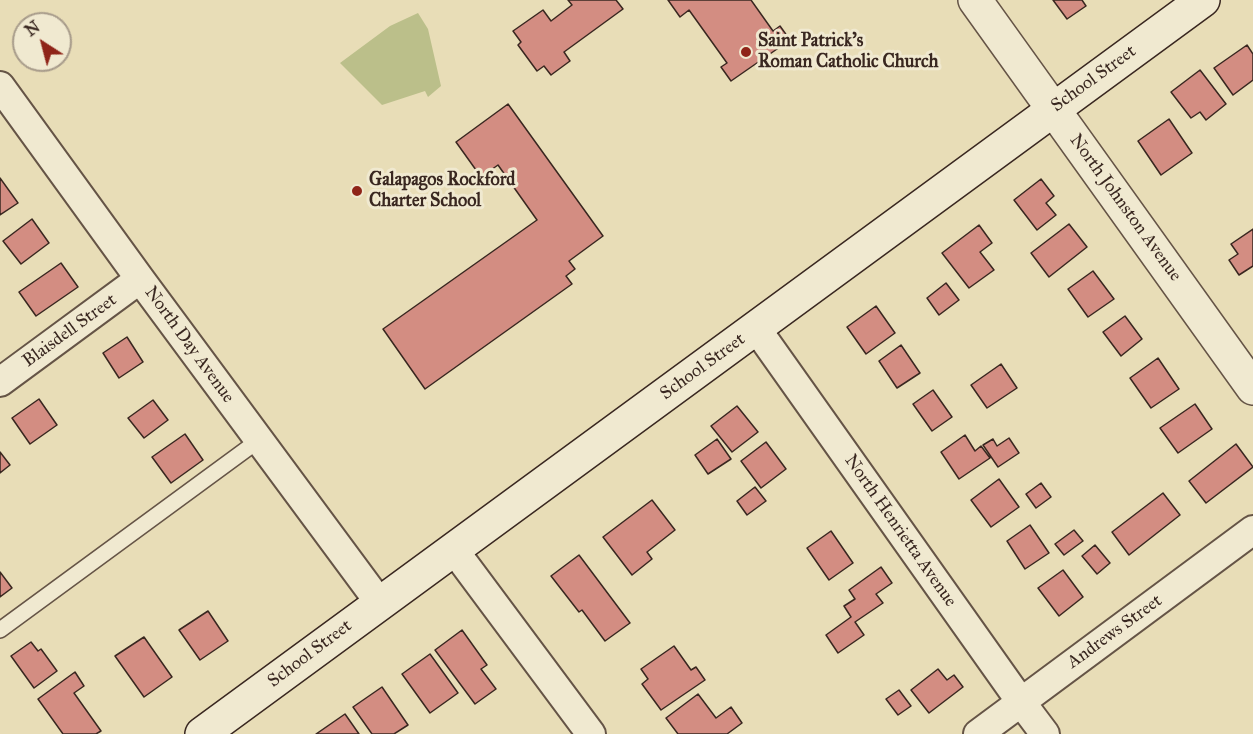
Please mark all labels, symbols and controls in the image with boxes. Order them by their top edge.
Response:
north arrow [12,12,72,72]
text: N [21,17,43,40]
place label: Saint Patrick's Roman Catholic Church [758,31,939,74]
street label: School Street [1047,41,1141,117]
marker: Saint Patrick's Roman Catholic Church [739,45,753,59]
street label: North Johnston Avenue [1064,130,1186,286]
place label: Galapagos Rockford Charter School [369,170,515,213]
marker: Galapagos Rockford Charter School [350,184,364,198]
street label: North Day Avenue [139,282,239,408]
street label: Blaisdell Street [19,290,121,372]
street label: School Street [656,329,750,405]
street label: North Henrietta Avenue [839,451,961,611]
street label: Andrews Street [1063,590,1167,674]
street label: School Street [264,615,356,693]

